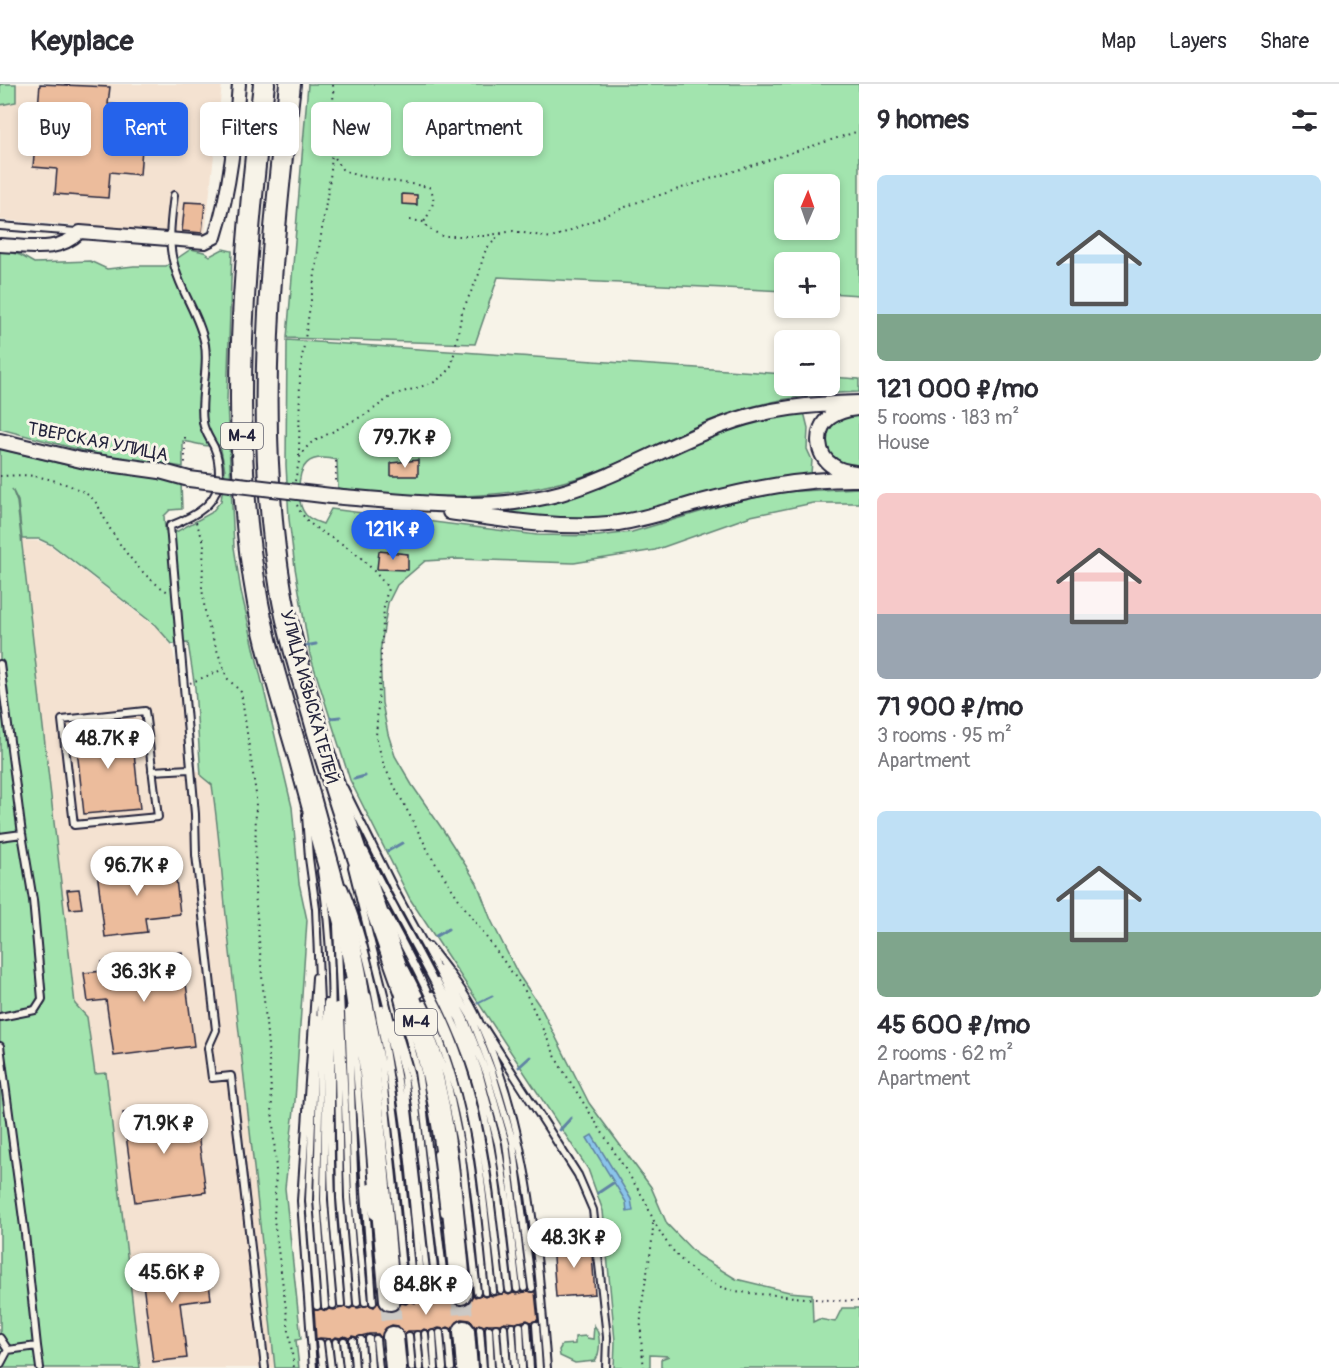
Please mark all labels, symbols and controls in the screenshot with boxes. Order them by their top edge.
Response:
text: Keyplace [30,24,134,59]
text: Map [1101,28,1136,55]
text: Layers [1169,28,1227,55]
text: Share [1260,28,1309,55]
chip: Buy [18,102,91,156]
chip: Rent [103,102,188,156]
chip: Filters [200,102,299,156]
chip: New [311,102,391,156]
chip: Apartment [403,102,543,156]
text: 9 homes [877,104,969,136]
icon: filters [1288,104,1321,137]
north arrow [774,174,840,240]
map controls [774,174,840,396]
icon: home [1045,214,1153,322]
button: + [774,252,840,318]
button: − [774,330,840,396]
text: 121 000 ₽/mo [877,373,1038,405]
text: 5 rooms · 183 m² [877,405,1019,430]
street label: ТВЕРСКАЯ УЛИЦА [26,417,171,467]
pin: 79.7K ₽ [350,418,460,469]
road number: М-4 [221,423,263,449]
text: 79.7K ₽ [373,425,437,450]
text: House [877,430,929,455]
pin: 121K ₽ [344,510,442,561]
text: 121K ₽ [365,517,421,542]
icon: home [1045,532,1153,640]
street label: УЛИЦА ИЗЫСКАТЕЛЕЙ [275,608,343,787]
text: 71 900 ₽/mo [877,691,1023,723]
pin: 48.7K ₽ [53,719,163,770]
text: 3 rooms · 95 m² [877,723,1012,748]
text: 48.7K ₽ [75,726,141,751]
text: Apartment [877,748,970,773]
pin: 96.7K ₽ [82,846,192,897]
icon: home [1045,850,1153,958]
text: 96.7K ₽ [104,853,170,878]
pin: 36.3K ₽ [89,952,199,1003]
text: 36.3K ₽ [111,959,177,984]
road number: М-4 [395,1009,437,1035]
text: 45 600 ₽/mo [877,1009,1030,1041]
text: 2 rooms · 62 m² [877,1041,1013,1066]
text: Apartment [877,1066,970,1091]
pin: 71.9K ₽ [109,1104,219,1155]
text: 71.9K ₽ [133,1111,195,1136]
pin: 48.3K ₽ [519,1218,629,1269]
text: 48.3K ₽ [541,1225,607,1250]
pin: 45.6K ₽ [117,1253,227,1304]
text: 45.6K ₽ [139,1260,205,1285]
pin: 84.8K ₽ [371,1265,481,1316]
text: 84.8K ₽ [394,1272,458,1297]

